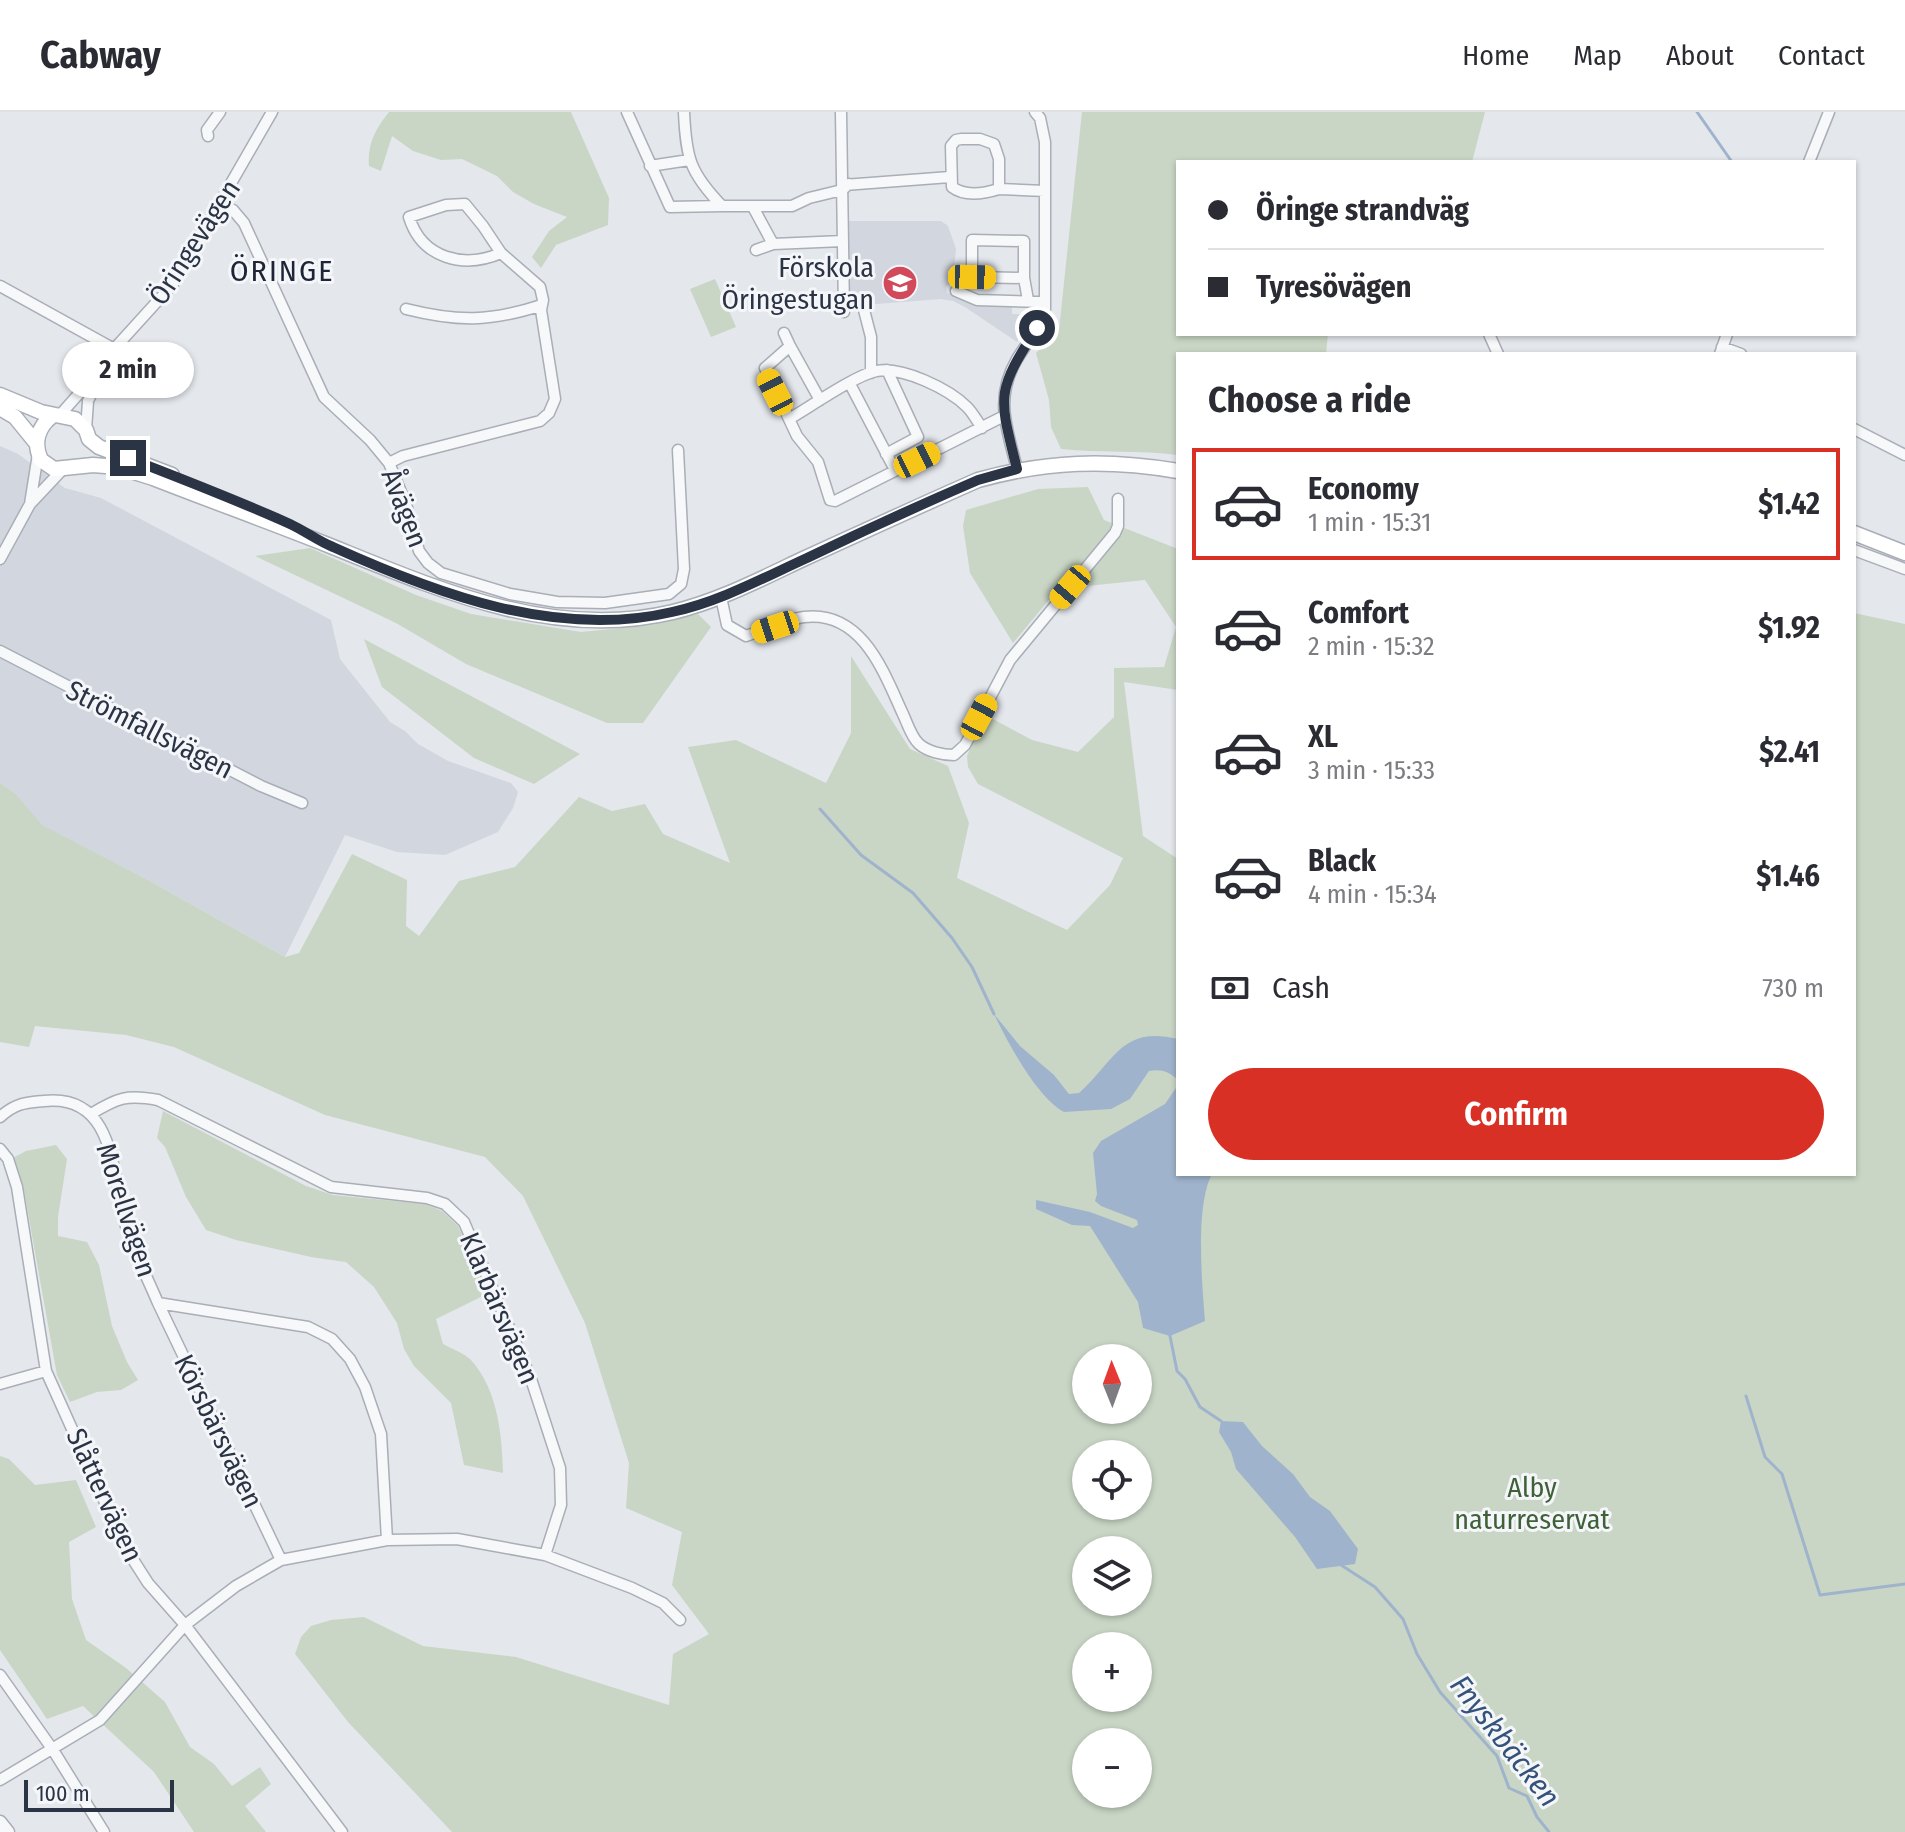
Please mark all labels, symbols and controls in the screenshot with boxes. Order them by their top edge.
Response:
text: Cabway [40,32,161,78]
text: Home [1462,39,1529,72]
text: Map [1573,39,1622,72]
text: About [1666,39,1734,72]
text: Contact [1778,39,1865,72]
street label: Öringevägen [142,174,247,311]
text: Öringe strandväg [1256,192,1469,228]
place label: Förskola Öringestugan [721,251,874,316]
district label: ÖRINGE [230,253,334,289]
school or university icon: Förskola Öringestugan [881,264,919,302]
car [948,265,996,289]
text: Tyresövägen [1256,269,1411,305]
route start [1019,310,1055,346]
callout: 2 min [62,342,194,398]
text: 2 min [99,354,157,385]
car [753,365,797,419]
text: Choose a ride [1208,378,1411,422]
car [890,439,944,481]
route end [110,440,146,476]
street label: Åvägen [375,463,436,552]
icon: car [1212,468,1284,540]
text: Economy [1308,471,1419,507]
text: $1.42 [1758,486,1820,522]
text: 1 min · 15:31 [1308,507,1431,538]
car [1045,561,1095,613]
icon: car [1212,592,1284,664]
text: Comfort [1308,595,1409,631]
car [748,608,802,646]
text: $1.92 [1758,610,1820,646]
text: 2 min · 15:32 [1308,631,1434,662]
street label: Strömfallsvägen [61,673,239,786]
car [957,690,1001,744]
icon: car [1212,716,1284,788]
text: XL [1308,719,1338,755]
text: $2.41 [1759,734,1820,770]
text: 3 min · 15:33 [1308,755,1435,786]
icon: car [1212,840,1284,912]
text: Black [1308,843,1376,879]
text: $1.46 [1756,858,1820,894]
text: 4 min · 15:34 [1308,879,1437,910]
icon: cash [1208,966,1252,1010]
text: Cash [1272,970,1330,1006]
text: 730 m [1762,973,1824,1004]
button: Confirm [1208,1068,1824,1160]
street label: Morellvägen [89,1139,164,1281]
street label: Klarbärsvägen [453,1227,546,1389]
north arrow [1072,1344,1152,1424]
map controls [1072,1344,1152,1808]
street label: Körsbärsvägen [167,1349,270,1513]
street label: Slåttervägen [59,1423,150,1567]
button: locate [1072,1440,1152,1520]
park label: Alby naturreservat [1454,1471,1611,1536]
button: layers [1072,1536,1152,1616]
button: + [1072,1632,1152,1712]
water label: Fnyskbäcken [1442,1668,1568,1814]
button: − [1072,1728,1152,1808]
scale bar [24,1776,174,1812]
text: 100 m [36,1780,90,1807]

